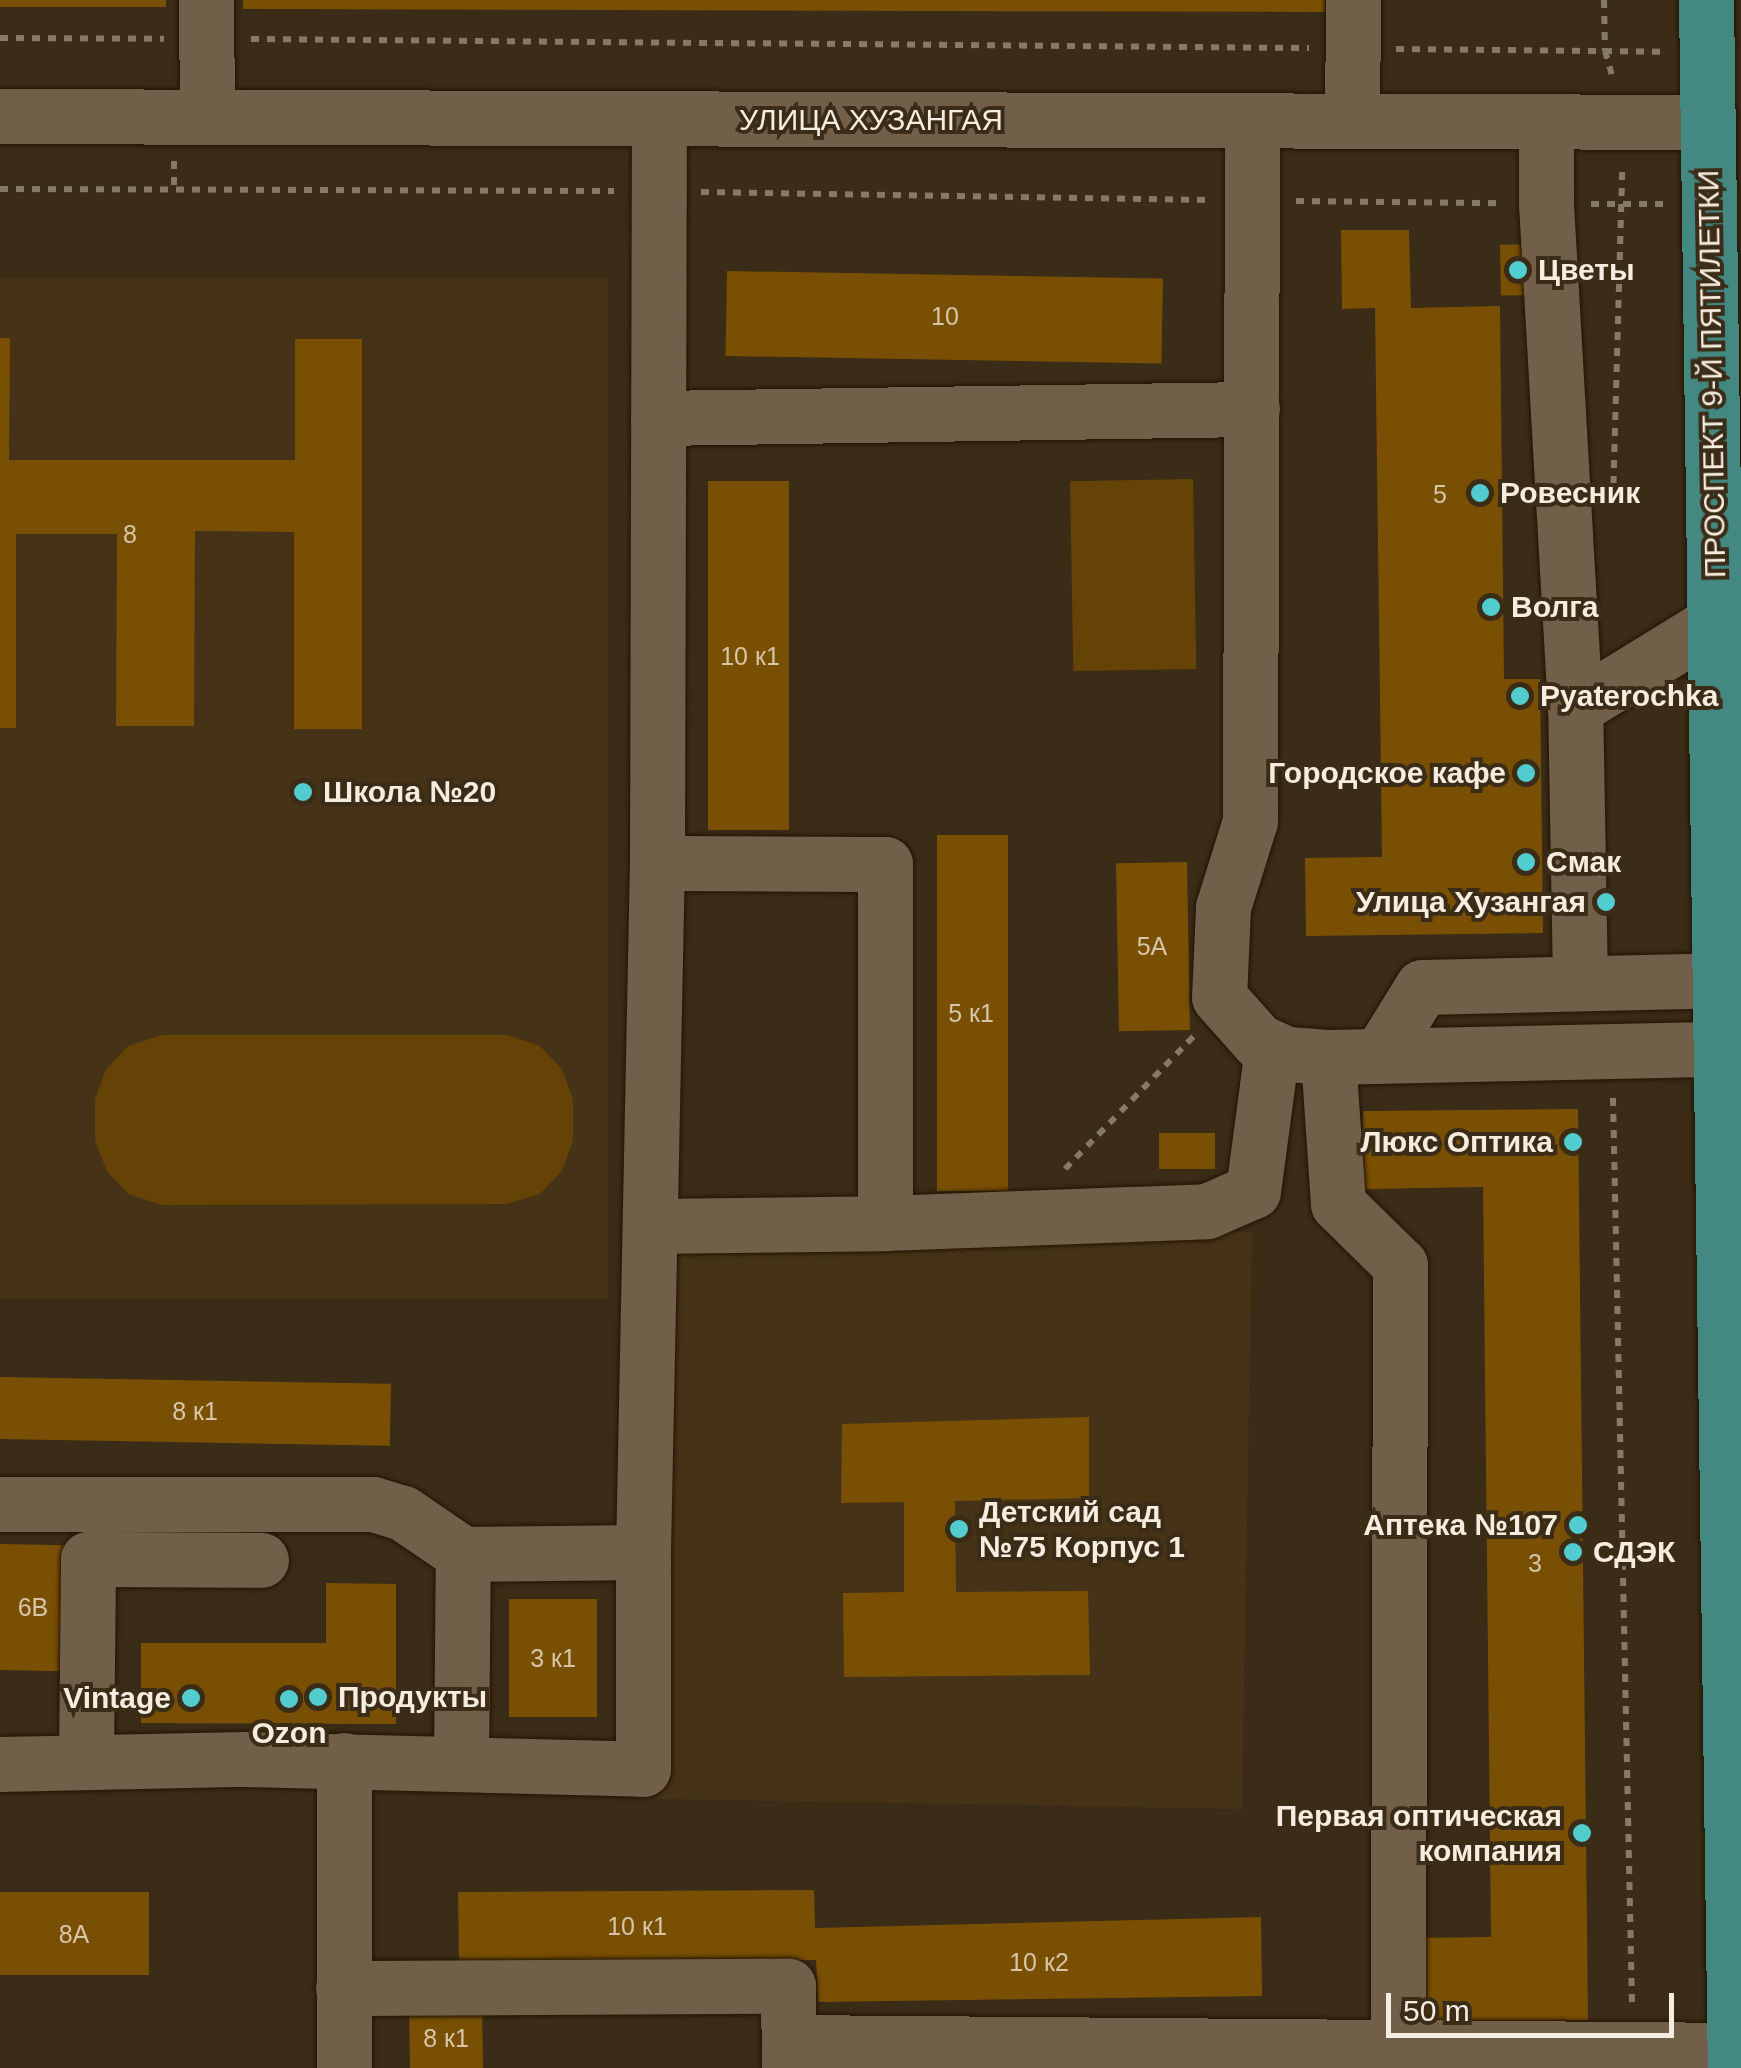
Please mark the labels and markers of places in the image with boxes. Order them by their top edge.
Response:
place label: Цветы [1538,252,1635,288]
marker: Цветы [1507,259,1529,281]
place label: Ровесник [1500,475,1640,511]
marker: Ровесник [1469,482,1491,504]
place label: Волга [1511,589,1598,625]
marker: Волга [1480,596,1502,618]
place label: Pyaterochka [1540,678,1718,714]
marker: Pyaterochka [1509,685,1531,707]
place label: Городское кафе [1268,755,1506,791]
marker: Городское кафе [1515,762,1537,784]
place label: Школа №20 [323,774,496,810]
marker: Школа №20 [292,781,314,803]
place label: Смак [1546,844,1621,880]
marker: Смак [1515,851,1537,873]
place label: Улица Хузангая [1356,884,1586,920]
marker: Улица Хузангая [1595,891,1617,913]
place label: Люкс Оптика [1360,1124,1553,1160]
marker: Люкс Оптика [1562,1131,1584,1153]
place label: Детский сад №75 Корпус 1 [979,1494,1185,1564]
place label: Аптека №107 [1363,1507,1558,1543]
marker: Аптека №107 [1567,1514,1589,1536]
marker: Детский сад №75 Корпус 1 [948,1518,970,1540]
place label: СДЭК [1593,1534,1675,1570]
marker: СДЭК [1562,1541,1584,1563]
place label: Продукты [338,1679,487,1715]
place label: Vintage [63,1680,171,1716]
marker: Продукты [307,1686,329,1708]
marker: Vintage [180,1687,202,1709]
marker: Ozon [278,1688,300,1710]
place label: Ozon [252,1715,326,1751]
place label: Первая оптическая компания [1276,1798,1562,1868]
marker: Первая оптическая компания [1571,1822,1593,1844]

